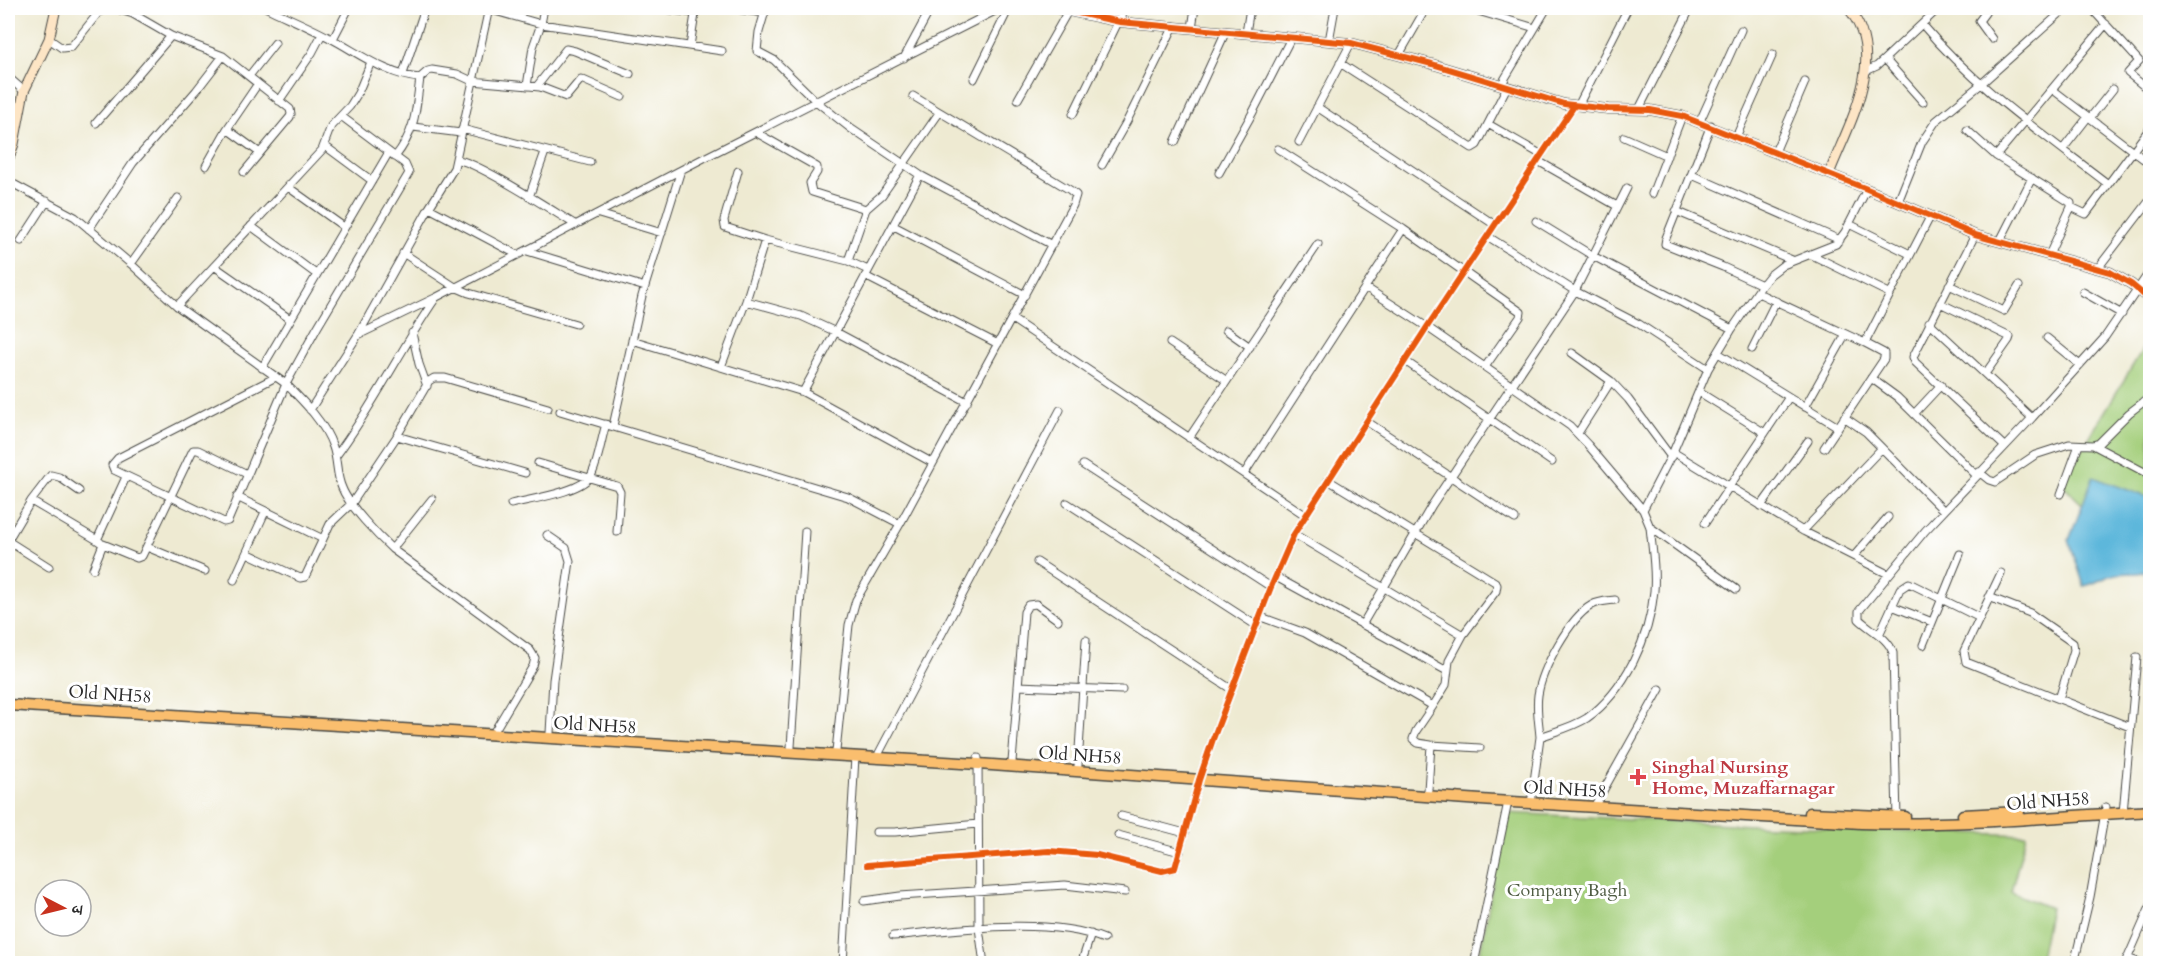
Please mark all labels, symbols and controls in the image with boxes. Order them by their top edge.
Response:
street label: Old NH58 [67,679,152,710]
street label: Old NH58 [553,711,637,740]
street label: Old NH58 [1037,740,1122,771]
place label: Singhal Nursing Home, Muzaffarnagar [1652,755,1836,801]
marker: Singhal Nursing Home, Muzaffarnagar [1629,768,1647,786]
street label: Old NH58 [1523,775,1607,804]
street label: Old NH58 [2006,786,2091,817]
north arrow [33,878,93,938]
park label: Company Bagh [1507,878,1627,903]
text: उ [65,903,88,917]

